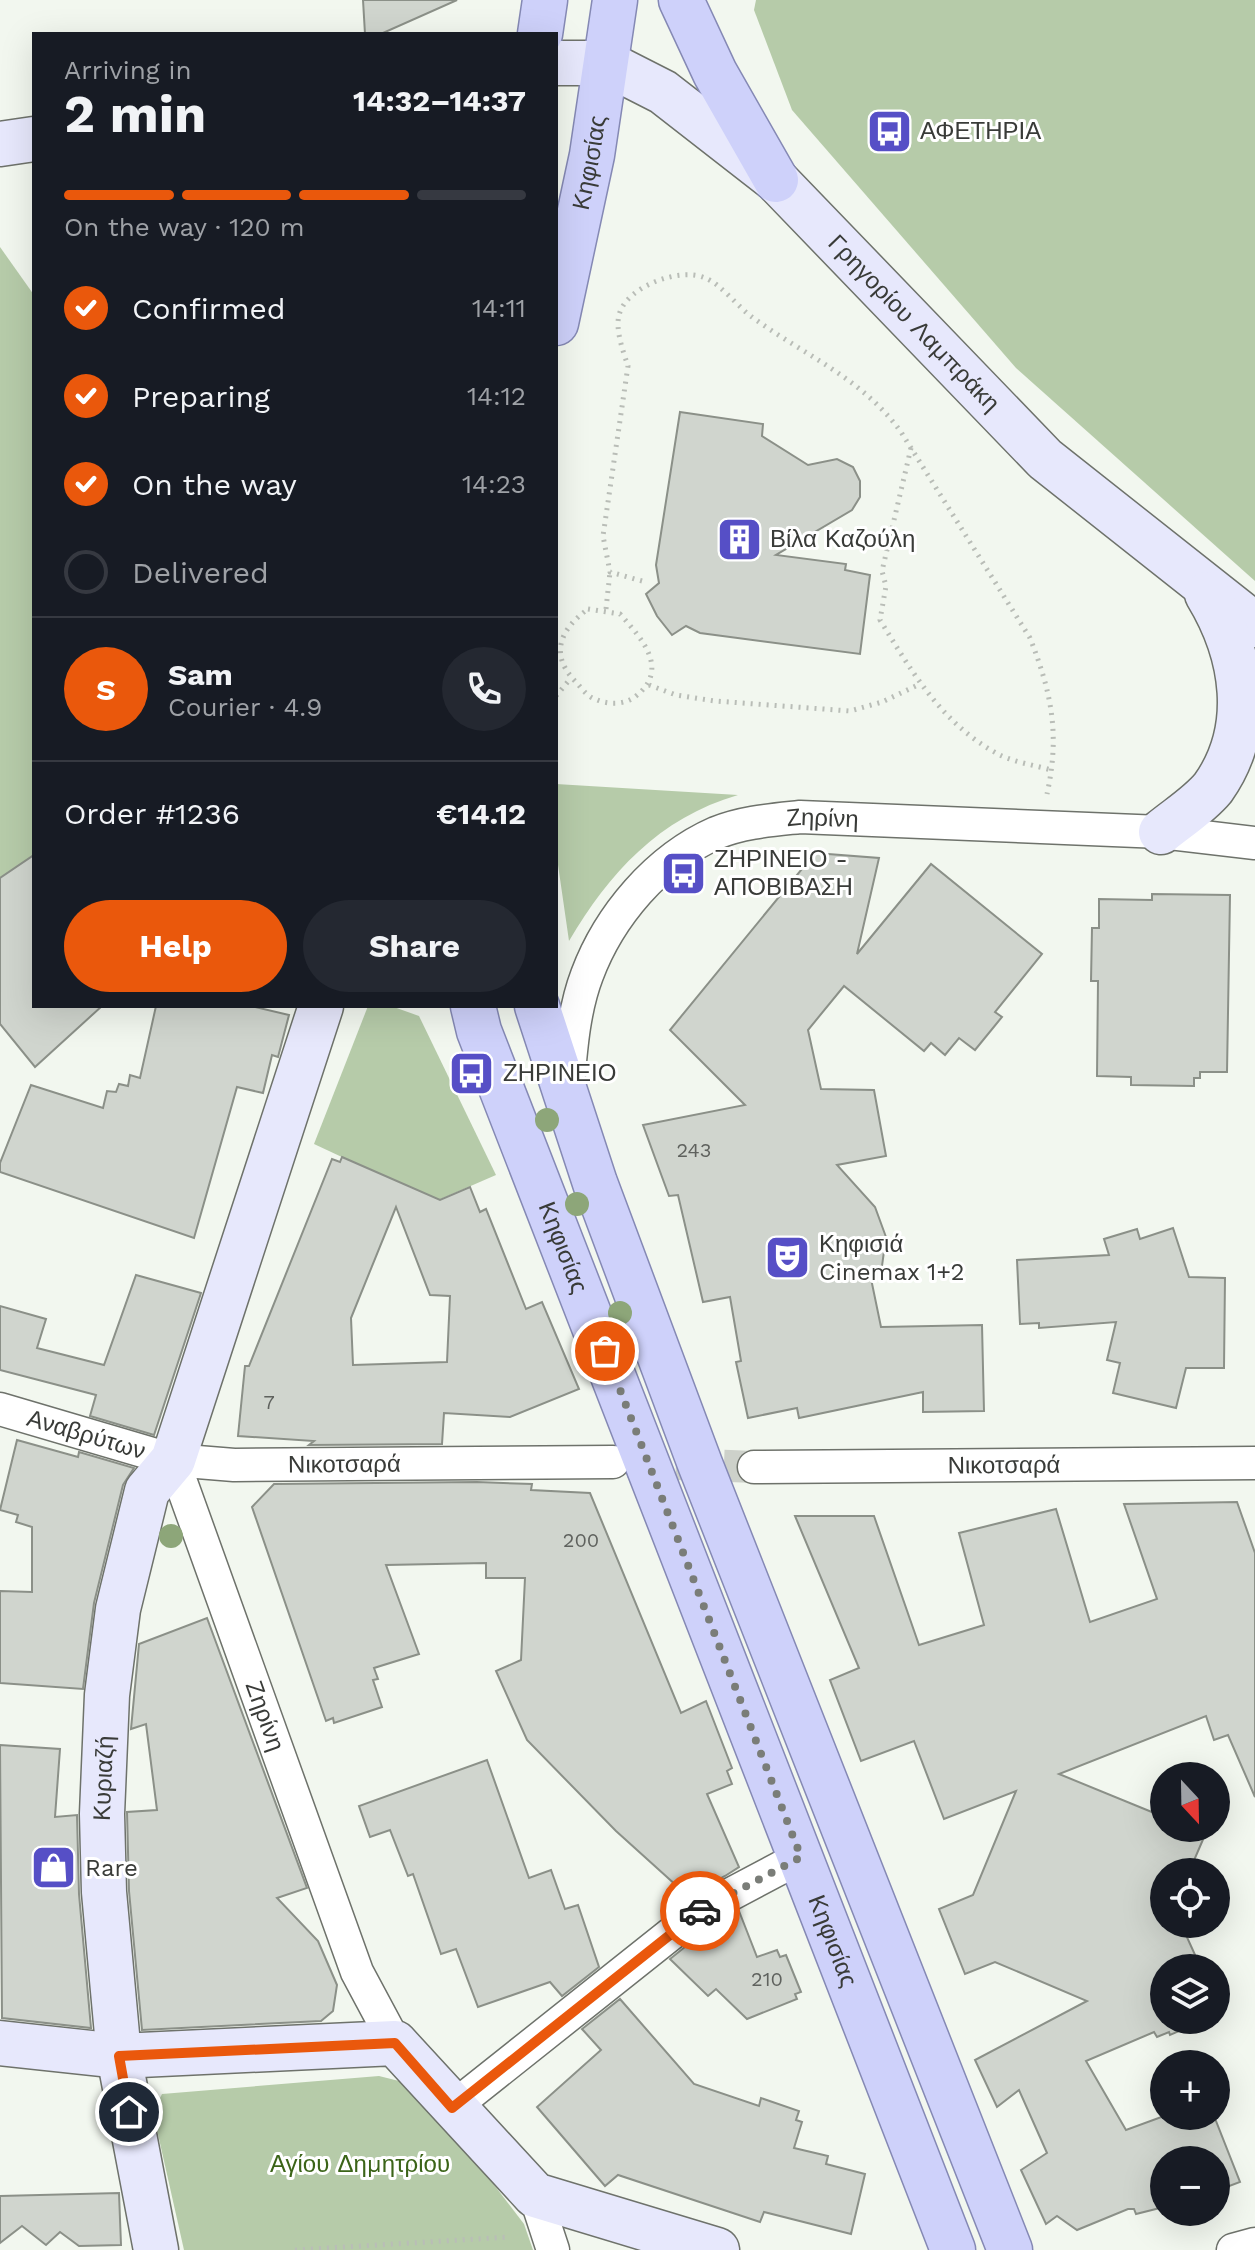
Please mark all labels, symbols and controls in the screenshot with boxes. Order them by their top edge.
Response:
text: Arriving in [64,55,192,85]
text: 14:32–14:37 [353,83,526,118]
text: 2 min [64,84,206,145]
bus stop icon: ΑΦΕΤΗΡΙΑ [865,107,913,155]
street label: Κηφισίας [567,113,612,212]
place label: ΑΦΕΤΗΡΙΑ [920,117,1041,145]
text: On the way · 120 m [64,212,304,242]
street label: Γρηγορίου Λαμπράκη [822,229,1006,417]
icon: check [64,286,108,330]
text: Confirmed [132,291,286,326]
text: 14:11 [472,293,526,323]
icon: check [64,374,108,418]
text: Preparing [132,379,270,414]
text: 14:12 [467,381,526,411]
icon: check [64,462,108,506]
text: On the way [132,467,297,502]
text: 14:23 [462,469,526,499]
building icon: Βίλα Καζούλη [715,515,763,563]
place label: Βίλα Καζούλη [770,525,915,553]
text: Delivered [132,555,269,590]
button: phone [442,647,526,731]
text: Sam [168,657,233,692]
text: S [96,672,116,707]
text: Courier · 4.9 [168,692,322,722]
text: Order #1236 [64,796,240,831]
text: €14.12 [436,796,526,831]
street label: Ζηρίνη [785,803,859,833]
place label: ΖΗΡΙΝΕΙΟ - ΑΠΟΒΙΒΑΣΗ [714,845,853,901]
bus stop icon: ΖΗΡΙΝΕΙΟ - ΑΠΟΒΙΒΑΣΗ [659,849,707,897]
button: Help [64,900,287,992]
button: Share [303,900,526,992]
bus stop icon: ΖΗΡΙΝΕΙΟ [448,1049,496,1097]
place label: ΖΗΡΙΝΕΙΟ [503,1059,616,1087]
house number: 243 [677,1138,711,1162]
street label: Κηφισίας [533,1198,594,1297]
place label: Κηφισιά Cinemax 1+2 [819,1230,964,1286]
theatre icon: Κηφισιά Cinemax 1+2 [764,1234,812,1282]
pin [571,1317,639,1385]
icon: bag [583,1329,627,1373]
house number: 7 [263,1390,275,1414]
street label: Αναβρύτων [24,1404,149,1465]
street label: Νικοτσαρά [288,1450,401,1479]
street label: Νικοτσαρά [947,1451,1061,1479]
house number: 200 [563,1528,599,1552]
street label: Ζηρίνη [240,1677,290,1755]
street label: Κυριαζή [88,1735,119,1822]
north arrow [1150,1762,1230,1842]
map controls [1150,1762,1230,2226]
shop icon: Rare [30,1844,78,1892]
place label: Rare [85,1854,138,1882]
button: locate [1150,1858,1230,1938]
courier [660,1871,740,1951]
icon: car [678,1889,722,1933]
street label: Κηφισίας [802,1891,863,1991]
button: layers [1150,1954,1230,2034]
house number: 210 [751,1967,783,1991]
button: + [1150,2050,1230,2130]
pin [95,2078,163,2146]
icon: home [107,2090,151,2134]
button: − [1150,2146,1230,2226]
park label: Αγίου Δημητρίου [270,2150,450,2178]

